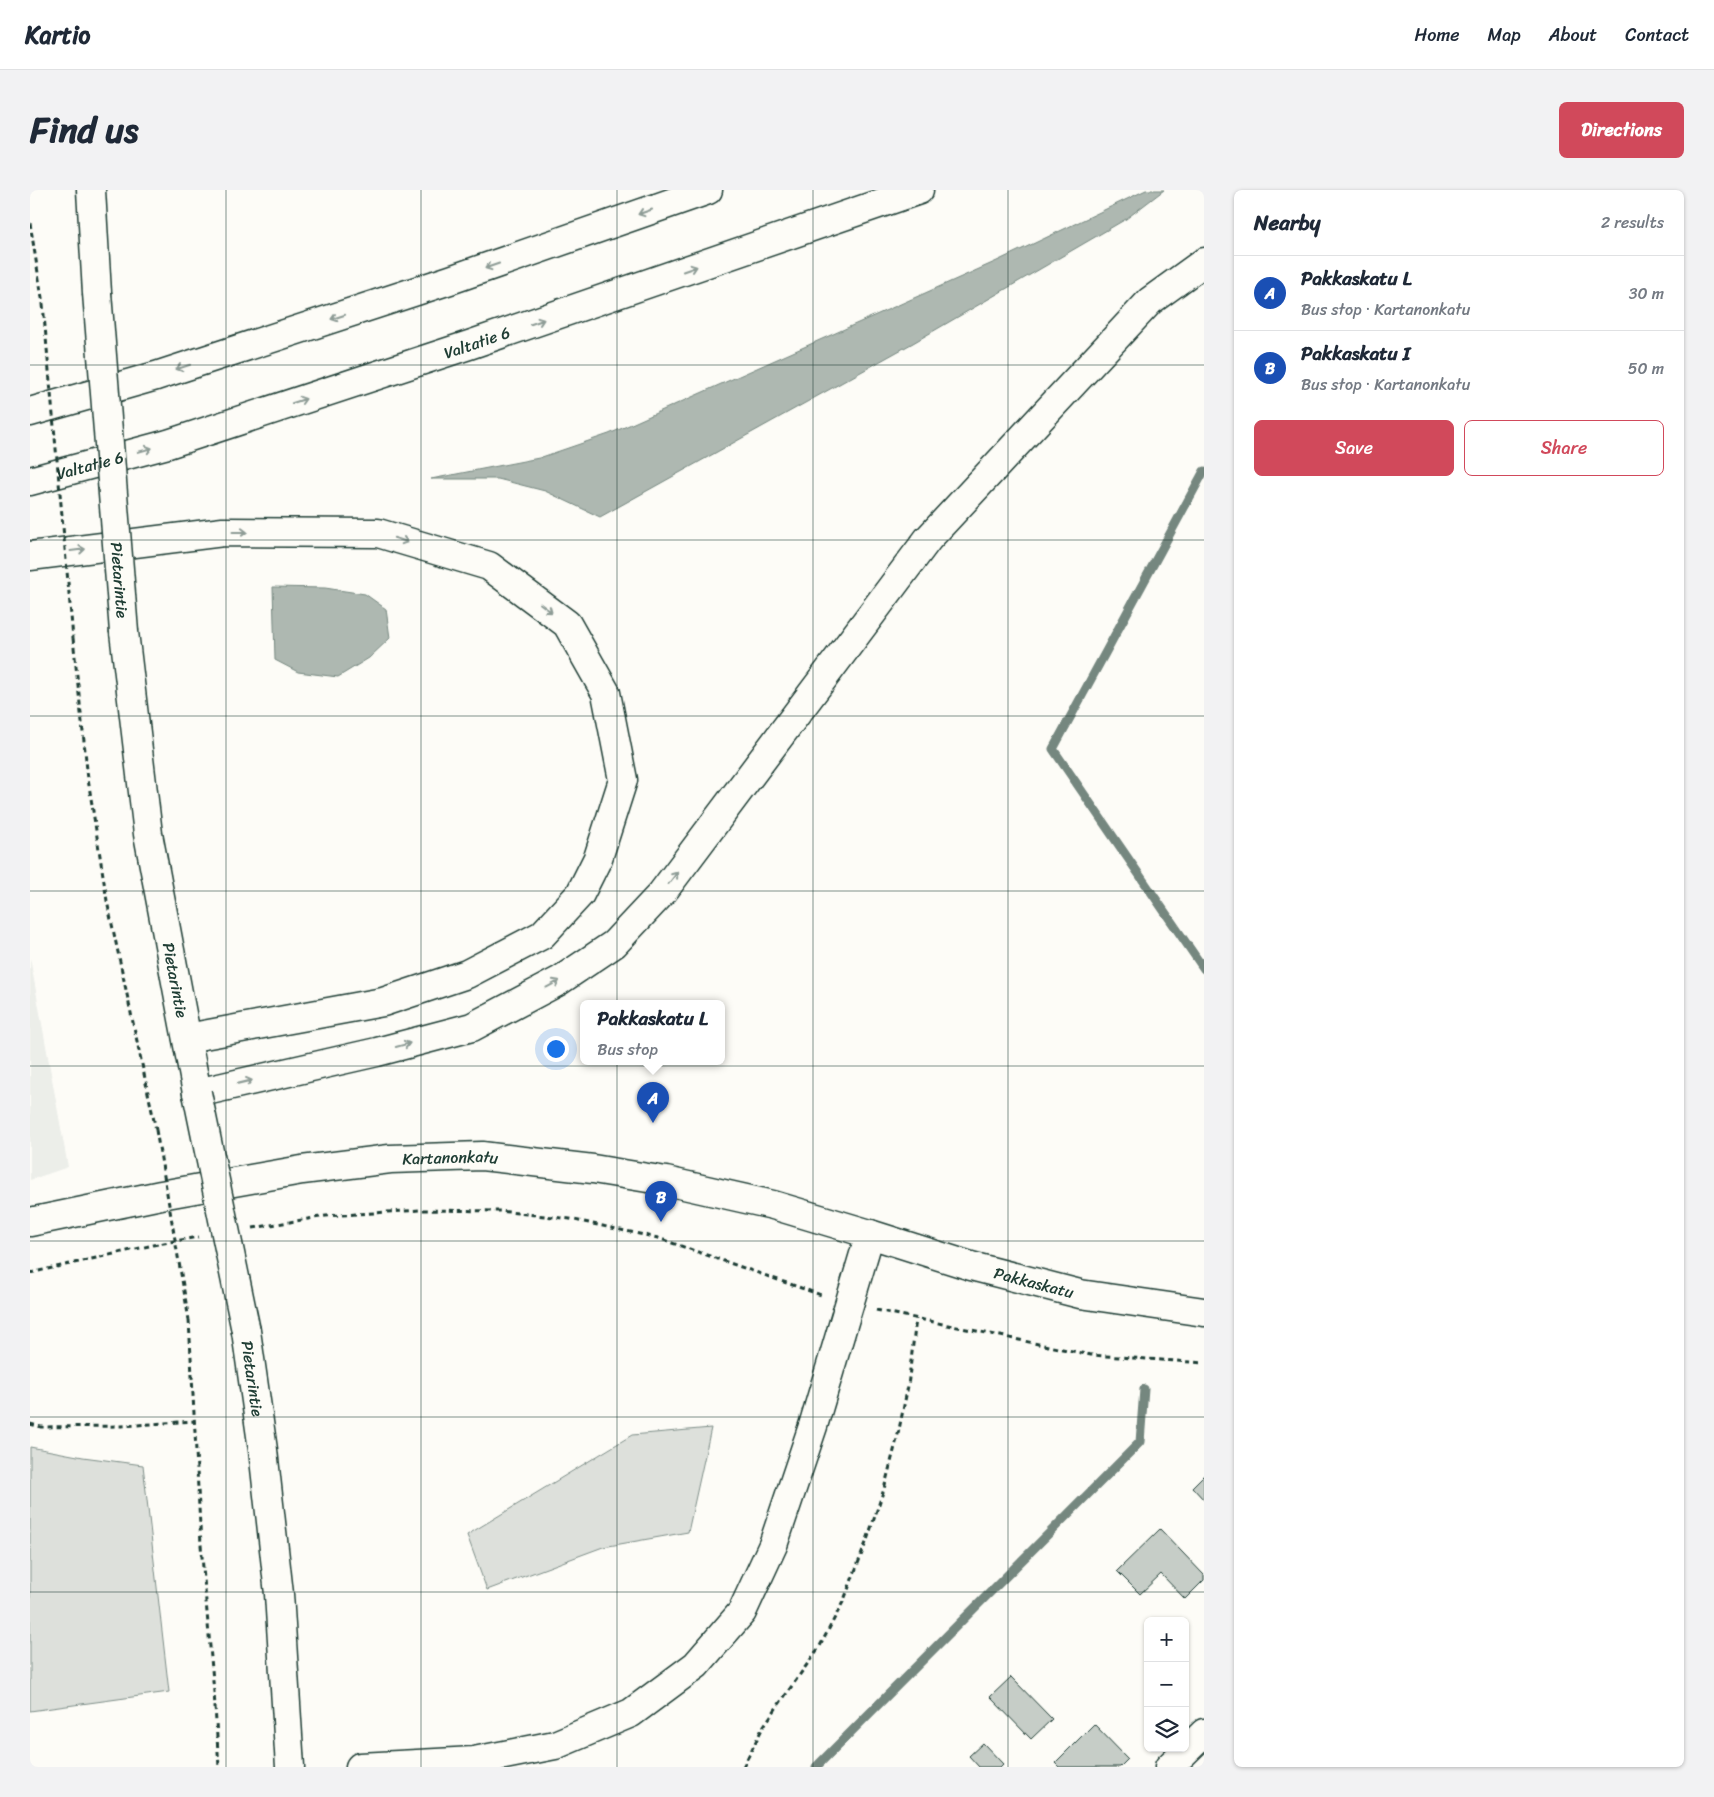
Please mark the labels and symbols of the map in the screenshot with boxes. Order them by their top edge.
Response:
one-way arrow [638,208,653,217]
one-way arrow [485,262,500,271]
one-way arrow [682,264,697,273]
one-way arrow [330,313,346,322]
one-way arrow [528,317,544,326]
street label: Valtatie 6 [440,318,514,367]
one-way arrow [176,363,192,373]
one-way arrow [291,395,307,405]
street label: Valtatie 6 [53,443,127,488]
one-way arrow [136,445,152,454]
one-way arrow [231,527,247,537]
one-way arrow [393,535,409,545]
street label: Pietarintie [102,541,137,620]
one-way arrow [70,545,86,555]
one-way arrow [539,603,552,614]
one-way arrow [668,872,679,885]
street label: Pietarintie [154,940,197,1021]
one-way arrow [545,979,560,989]
your location [543,1036,569,1062]
one-way arrow [394,1040,410,1049]
one-way arrow [236,1077,252,1086]
pin: A [637,1082,669,1123]
street label: Kartanonkatu [402,1142,500,1174]
pin: B [645,1181,677,1222]
street label: Pakkaskatu [991,1258,1077,1307]
street label: Pietarintie [233,1339,272,1419]

